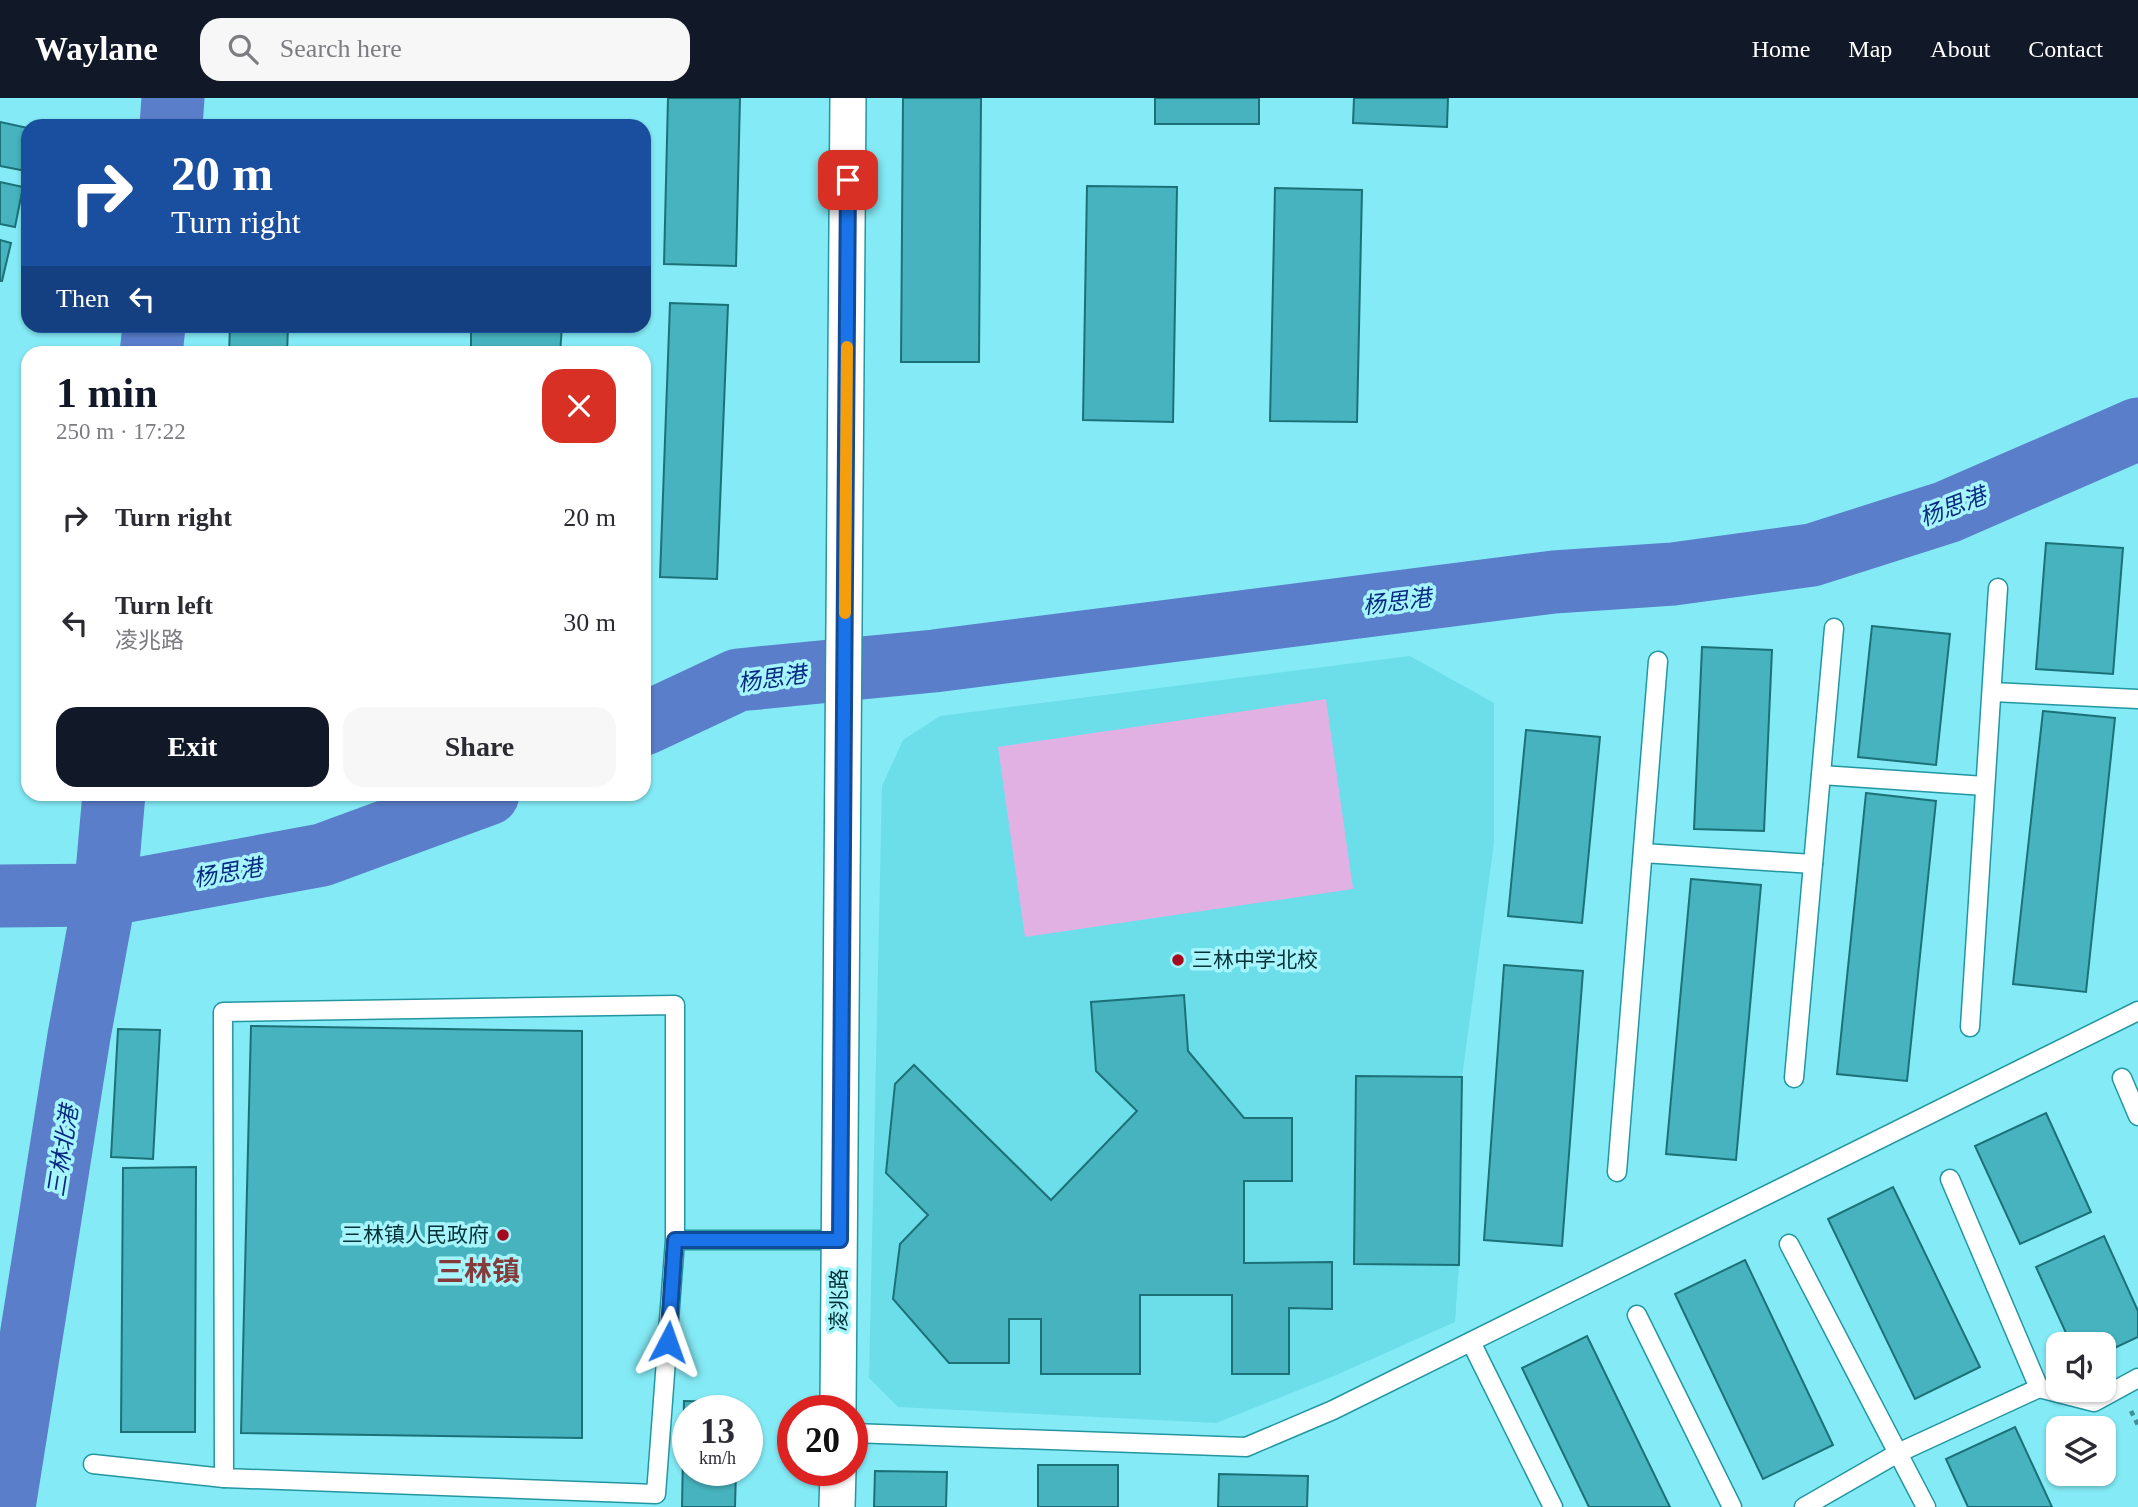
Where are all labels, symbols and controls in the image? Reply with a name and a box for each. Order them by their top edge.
search box [200,18,690,81]
icon: search [224,30,262,68]
text: Waylane [35,31,158,67]
text: Search here [280,34,402,63]
text: Home [1752,36,1810,62]
text: Map [1848,36,1892,62]
text: About [1930,36,1990,62]
text: Contact [2028,36,2103,62]
text: 20 m [171,146,273,201]
icon: right [56,147,147,238]
pin [818,150,878,210]
icon: arrive [829,161,867,199]
text: Turn right [171,204,301,240]
icon: left [123,280,161,318]
text: Then [56,284,109,313]
button: close [542,369,616,443]
text: 1 min [56,370,158,416]
text: 250 m · 17:22 [56,419,186,444]
water label: 杨思港 [1916,482,1992,531]
icon: right [56,499,94,537]
text: Turn right [115,503,232,532]
text: 20 m [563,503,616,532]
water label: 杨思港 [1361,585,1436,619]
text: Turn left [115,591,213,620]
icon: left [56,604,94,642]
text: 30 m [563,608,616,637]
text: 凌兆路 [115,628,184,653]
water label: 杨思港 [736,661,811,696]
button: Exit [56,707,329,787]
button: Share [343,707,616,787]
water label: 杨思港 [192,854,267,891]
place label: 三林中学北校 [1192,948,1318,972]
marker: 三林中学北校 [1170,952,1186,968]
water label: 三林北港 [43,1101,83,1198]
place label: 三林镇人民政府 [342,1223,489,1247]
marker: 三林镇人民政府 [495,1227,511,1243]
district label: 三林镇 [436,1256,520,1287]
street label: 凌兆路 [827,1269,851,1332]
position arrow [631,1305,705,1379]
map controls [2046,1332,2116,1486]
button: sound [2046,1332,2116,1402]
speed limit sign: 20 [777,1395,868,1486]
text: 13 [700,1412,735,1451]
button: layers [2046,1416,2116,1486]
text: km/h [699,1448,736,1468]

